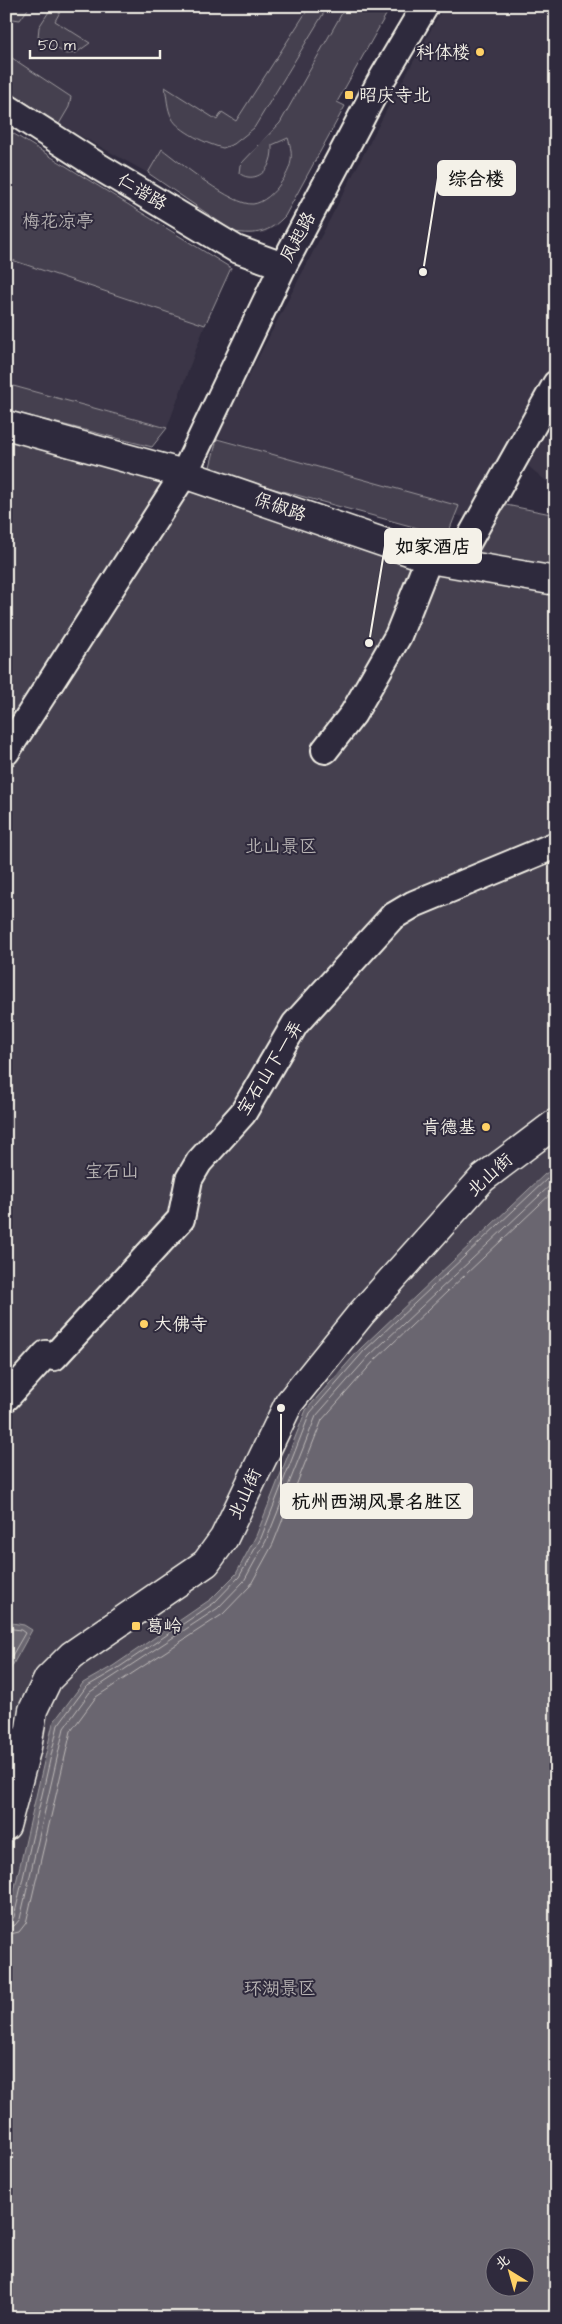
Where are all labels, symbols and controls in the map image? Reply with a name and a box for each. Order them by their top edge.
scale bar [30,28,160,60]
text: 50 m [38,35,76,56]
place label: 科体楼 [416,40,470,65]
marker: 科体楼 [474,46,486,58]
place label: 昭庆寺北 [359,83,431,108]
marker: 昭庆寺北 [343,89,355,101]
callout: 综合楼 [438,161,515,195]
text: 综合楼 [447,166,505,193]
street label: 仁谐路 [112,167,172,217]
street label: 凤起路 [274,207,322,267]
park label: 梅花凉亭 [22,209,94,234]
street label: 保俶路 [250,486,310,528]
callout: 如家酒店 [385,529,481,563]
text: 如家酒店 [395,534,471,561]
park label: 北山景区 [245,834,317,859]
street label: 宝石山下一弄 [231,1016,309,1120]
place label: 肯德基 [422,1115,476,1140]
marker: 肯德基 [480,1121,492,1133]
street label: 北山街 [462,1148,518,1202]
park label: 宝石山 [85,1159,139,1184]
place label: 大佛寺 [154,1312,208,1337]
marker: 大佛寺 [138,1318,150,1330]
street label: 北山街 [222,1464,268,1524]
callout: 杭州西湖风景名胜区 [281,1484,472,1518]
text: 杭州西湖风景名胜区 [291,1489,463,1516]
place label: 葛岭 [146,1614,182,1639]
marker: 葛岭 [130,1620,142,1632]
park label: 环湖景区 [244,1976,316,2001]
north arrow [484,2246,534,2296]
text: 北 [491,2250,514,2275]

